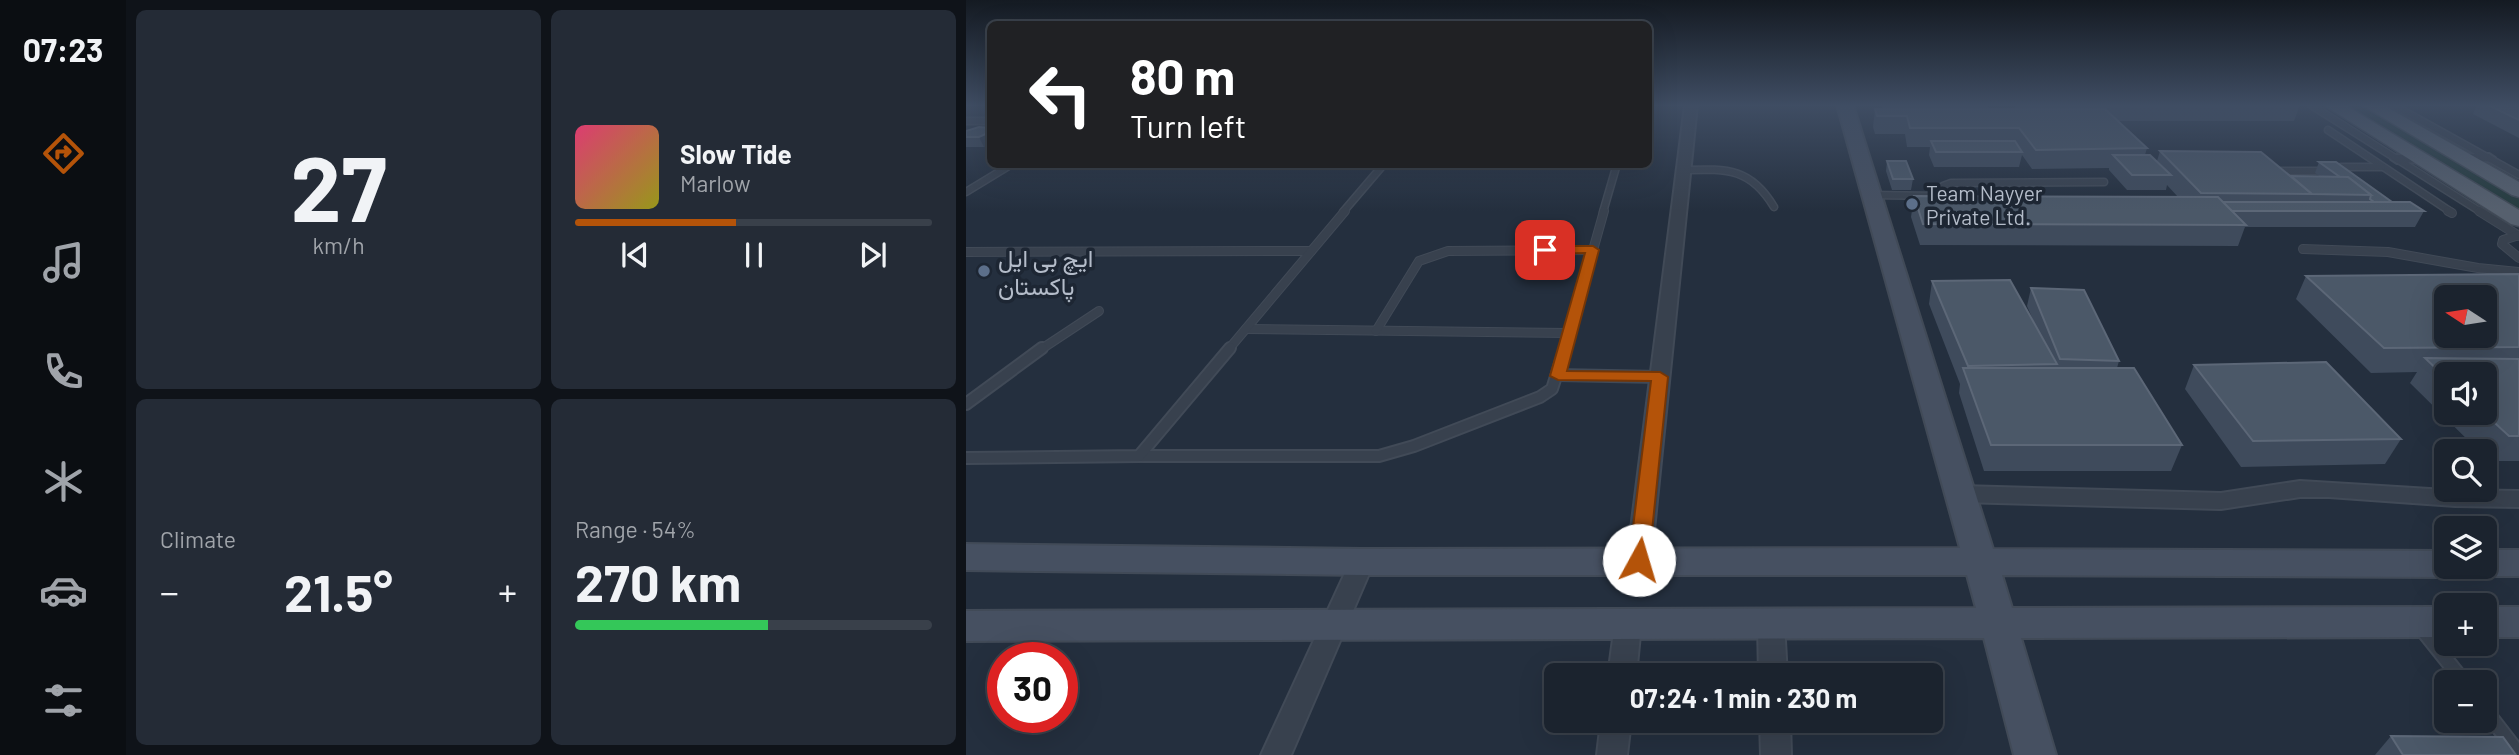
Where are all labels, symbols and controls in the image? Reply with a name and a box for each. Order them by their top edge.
text: 07:23 [23,30,103,68]
text: 80 m [1130,46,1235,105]
icon: left [1015,49,1106,140]
text: Turn left [1130,106,1247,144]
icon: directions [39,129,88,178]
text: 27 [290,131,387,240]
text: Slow Tide [680,138,792,169]
text: Marlow [680,169,751,197]
place label: Team Nayyer Private Ltd. [1926,180,2043,229]
marker: Team Nayyer Private Ltd. [1904,196,1920,212]
pin [1515,220,1575,280]
text: km/h [312,231,365,259]
icon: arrive [1526,231,1564,269]
icon: previous [616,236,654,274]
icon: pause [735,236,773,274]
icon: next [854,236,892,274]
icon: music [39,238,88,287]
place label: ایچ بی ایل پاکستان [998,243,1093,303]
marker: ایچ بی ایل پاکستان [976,263,992,279]
north arrow [2434,285,2497,348]
map controls [2434,285,2497,733]
icon: phone [39,347,88,396]
button: sound [2434,362,2497,425]
button: search [2434,439,2497,502]
icon: climate [39,457,88,506]
text: Range · 54% [575,515,696,543]
button: layers [2434,516,2497,579]
position arrow [1602,523,1676,597]
text: Climate [160,525,236,553]
text: 270 km [575,550,741,612]
text: 21.5° [284,560,393,622]
icon: car [39,566,88,615]
text: − [160,568,179,614]
text: + [498,568,517,614]
button: + [2434,593,2497,656]
speed limit sign: 30 [987,642,1078,733]
button: − [2434,670,2497,733]
icon: filters [39,676,88,725]
text: 07:24 · 1 min · 230 m [1630,682,1857,713]

